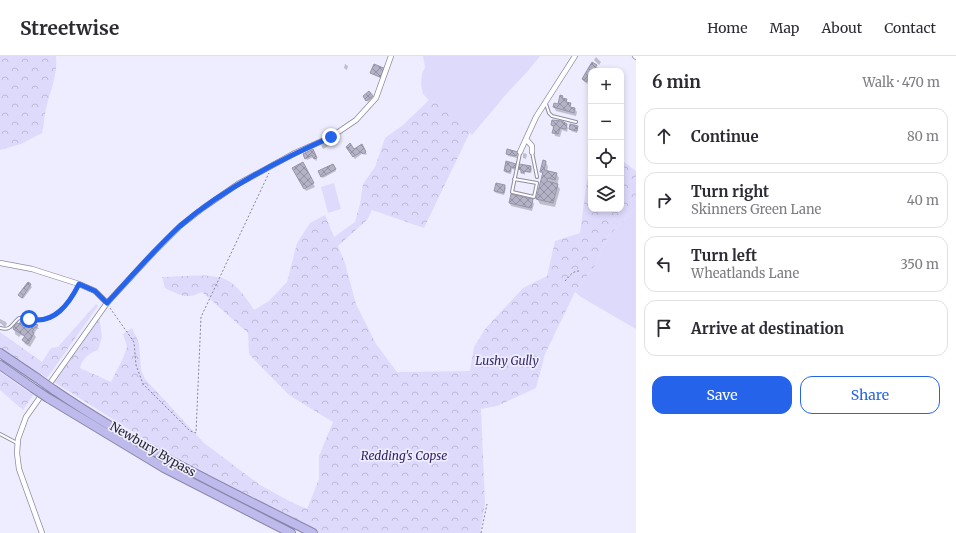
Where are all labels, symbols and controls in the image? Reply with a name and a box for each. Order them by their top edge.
text: Streetwise [20,16,119,40]
text: Home [707,19,748,37]
text: Map [770,19,799,37]
text: About [821,19,862,37]
text: Contact [884,19,936,37]
map controls [588,68,624,212]
button: + [588,68,624,104]
text: 6 min [652,71,701,93]
text: Walk · 470 m [862,74,940,91]
button: − [588,104,624,140]
icon: ahead [653,125,675,147]
text: Continue [691,127,759,146]
route end [322,128,340,146]
text: 80 m [907,128,939,145]
button: locate [588,140,624,176]
button: layers [588,176,624,212]
text: Turn right [691,182,769,201]
icon: right [653,189,675,211]
text: 40 m [907,192,939,209]
text: Skinners Green Lane [691,201,821,218]
text: Turn left [691,246,757,265]
icon: left [653,253,675,275]
text: 350 m [901,256,939,273]
text: Wheatlands Lane [691,265,799,282]
route start [20,310,38,328]
icon: arrive [653,317,675,339]
text: Arrive at destination [691,319,844,338]
park label: Lushy Gully [475,353,539,368]
button: Save [652,376,792,414]
button: Share [800,376,940,414]
street label: Newbury Bypass [107,418,199,480]
park label: Redding's Copse [361,448,447,463]

